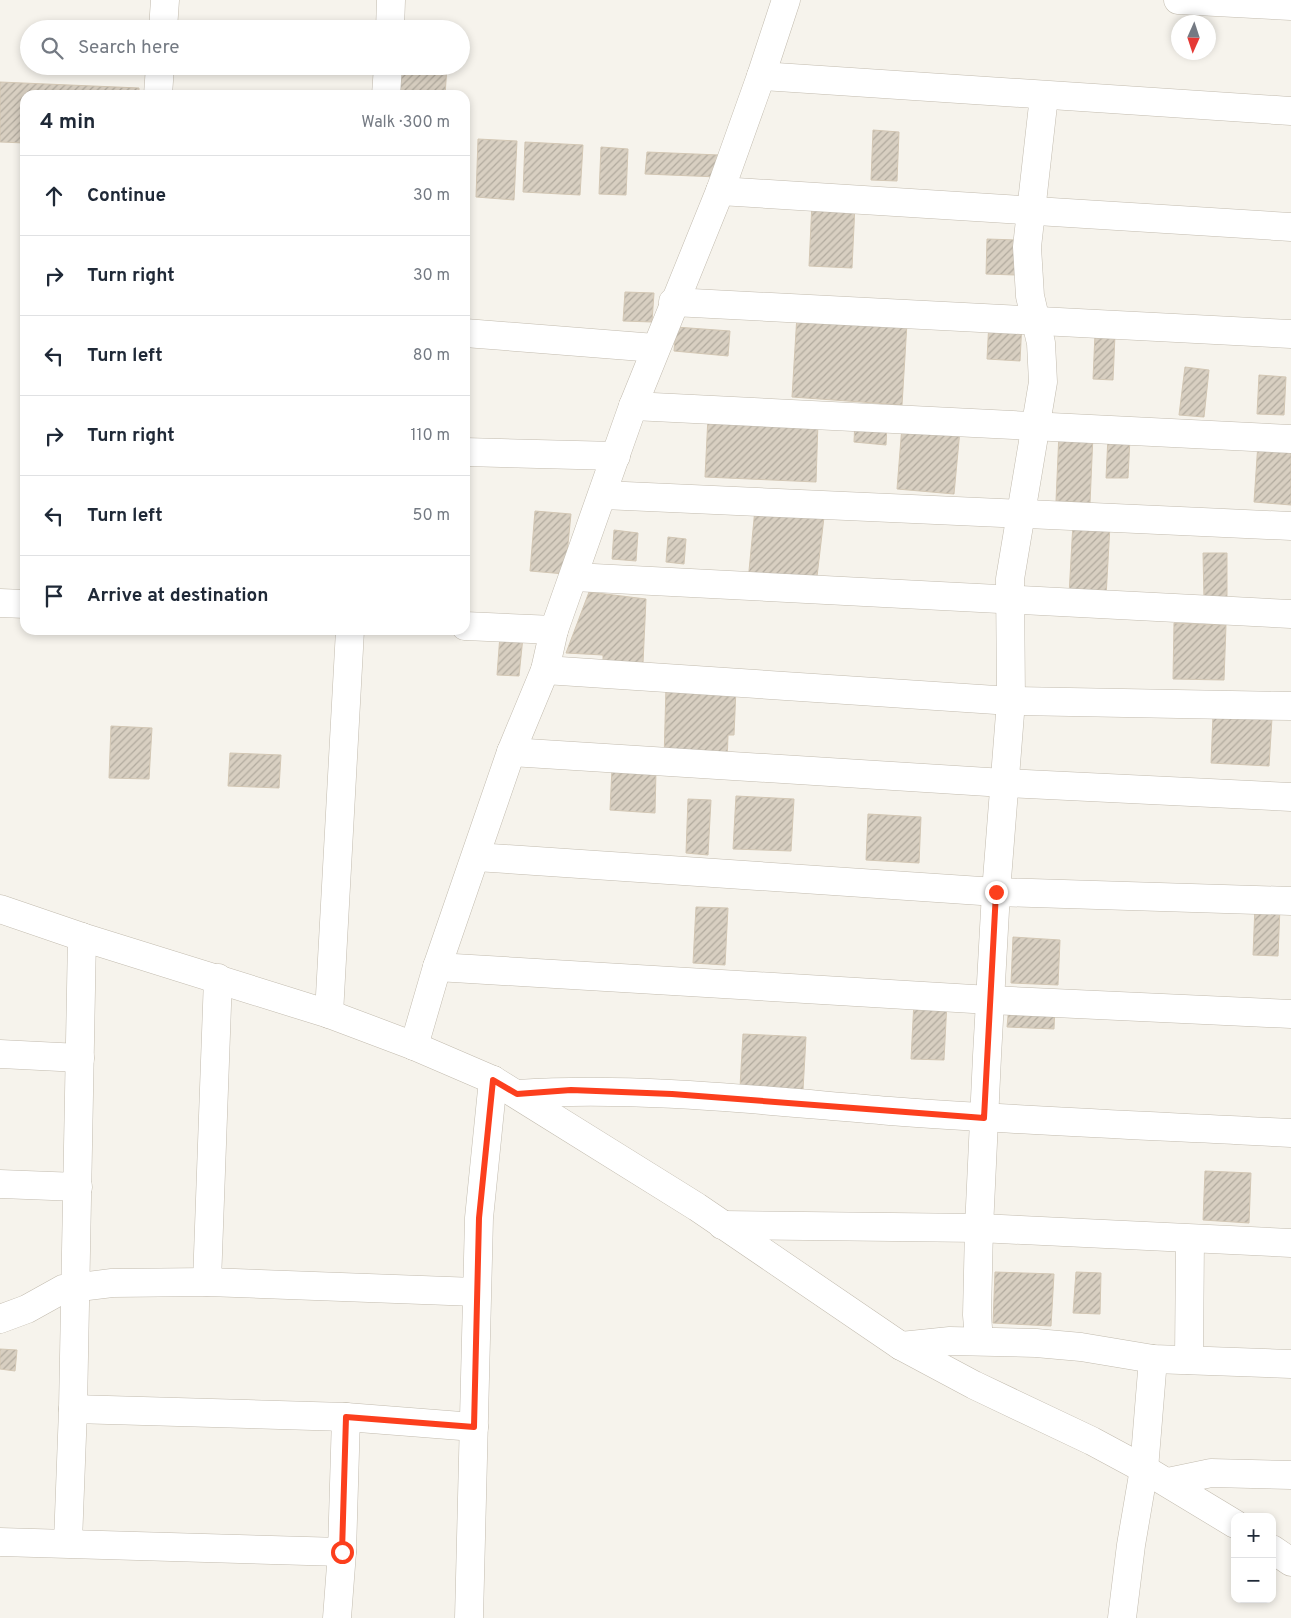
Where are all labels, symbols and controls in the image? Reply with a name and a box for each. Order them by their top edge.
north arrow [1171,15,1216,60]
search box [20,20,470,75]
icon: search [38,34,66,62]
text: Search here [78,36,180,60]
text: 4 min [40,109,96,136]
text: Walk · 300 m [361,113,450,133]
icon: ahead [40,182,68,210]
text: Continue [87,184,166,208]
text: 30 m [413,186,450,206]
icon: right [40,262,68,290]
text: Turn right [87,264,175,288]
text: 30 m [413,266,450,286]
icon: left [40,342,68,370]
text: Turn left [87,344,163,368]
text: 80 m [413,346,450,366]
icon: right [40,422,68,450]
text: Turn right [87,424,175,448]
text: 110 m [410,426,450,446]
icon: left [40,502,68,530]
text: Turn left [87,504,163,528]
text: 50 m [413,506,450,526]
icon: arrive [40,582,68,610]
text: Arrive at destination [87,584,268,608]
route end [985,881,1008,904]
map controls [1231,1513,1276,1603]
button: + [1231,1513,1276,1558]
route start [331,1541,354,1564]
button: − [1231,1558,1276,1603]

